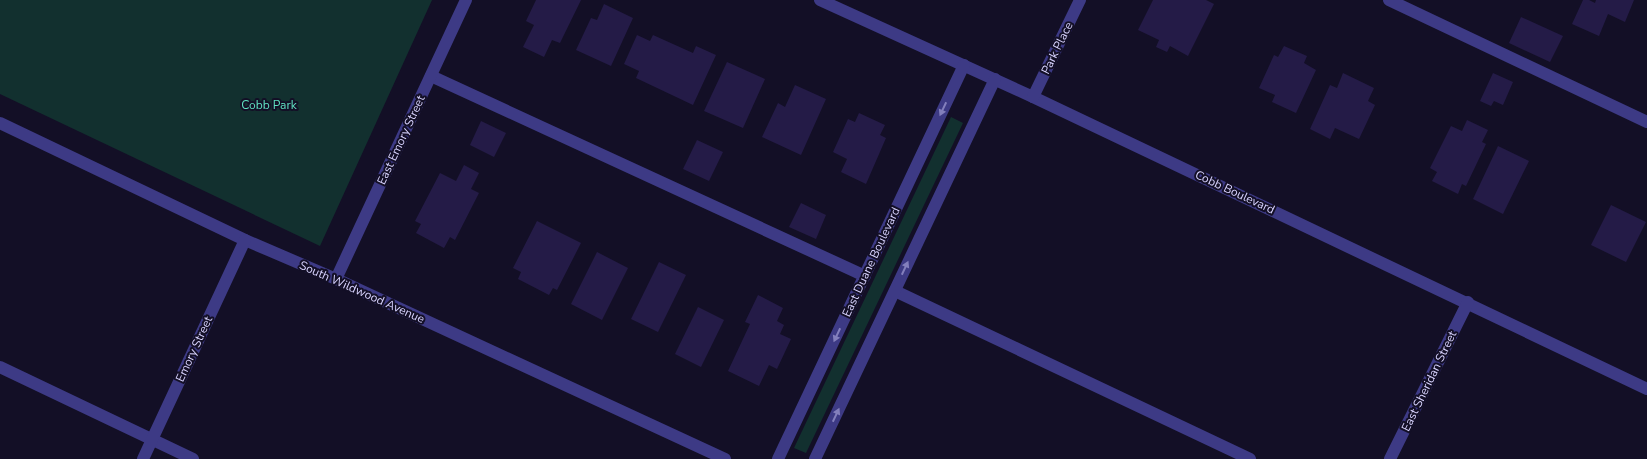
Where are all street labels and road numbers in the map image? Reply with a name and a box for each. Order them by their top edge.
street label: Park Place [1037,19,1077,77]
street label: East Emory Street [373,92,429,187]
street label: Cobb Boulevard [1192,167,1278,217]
street label: East Duane Boulevard [838,204,904,320]
street label: South Wildwood Avenue [297,257,427,327]
street label: Emory Street [172,313,217,384]
street label: East Sheridan Street [1398,327,1461,434]

